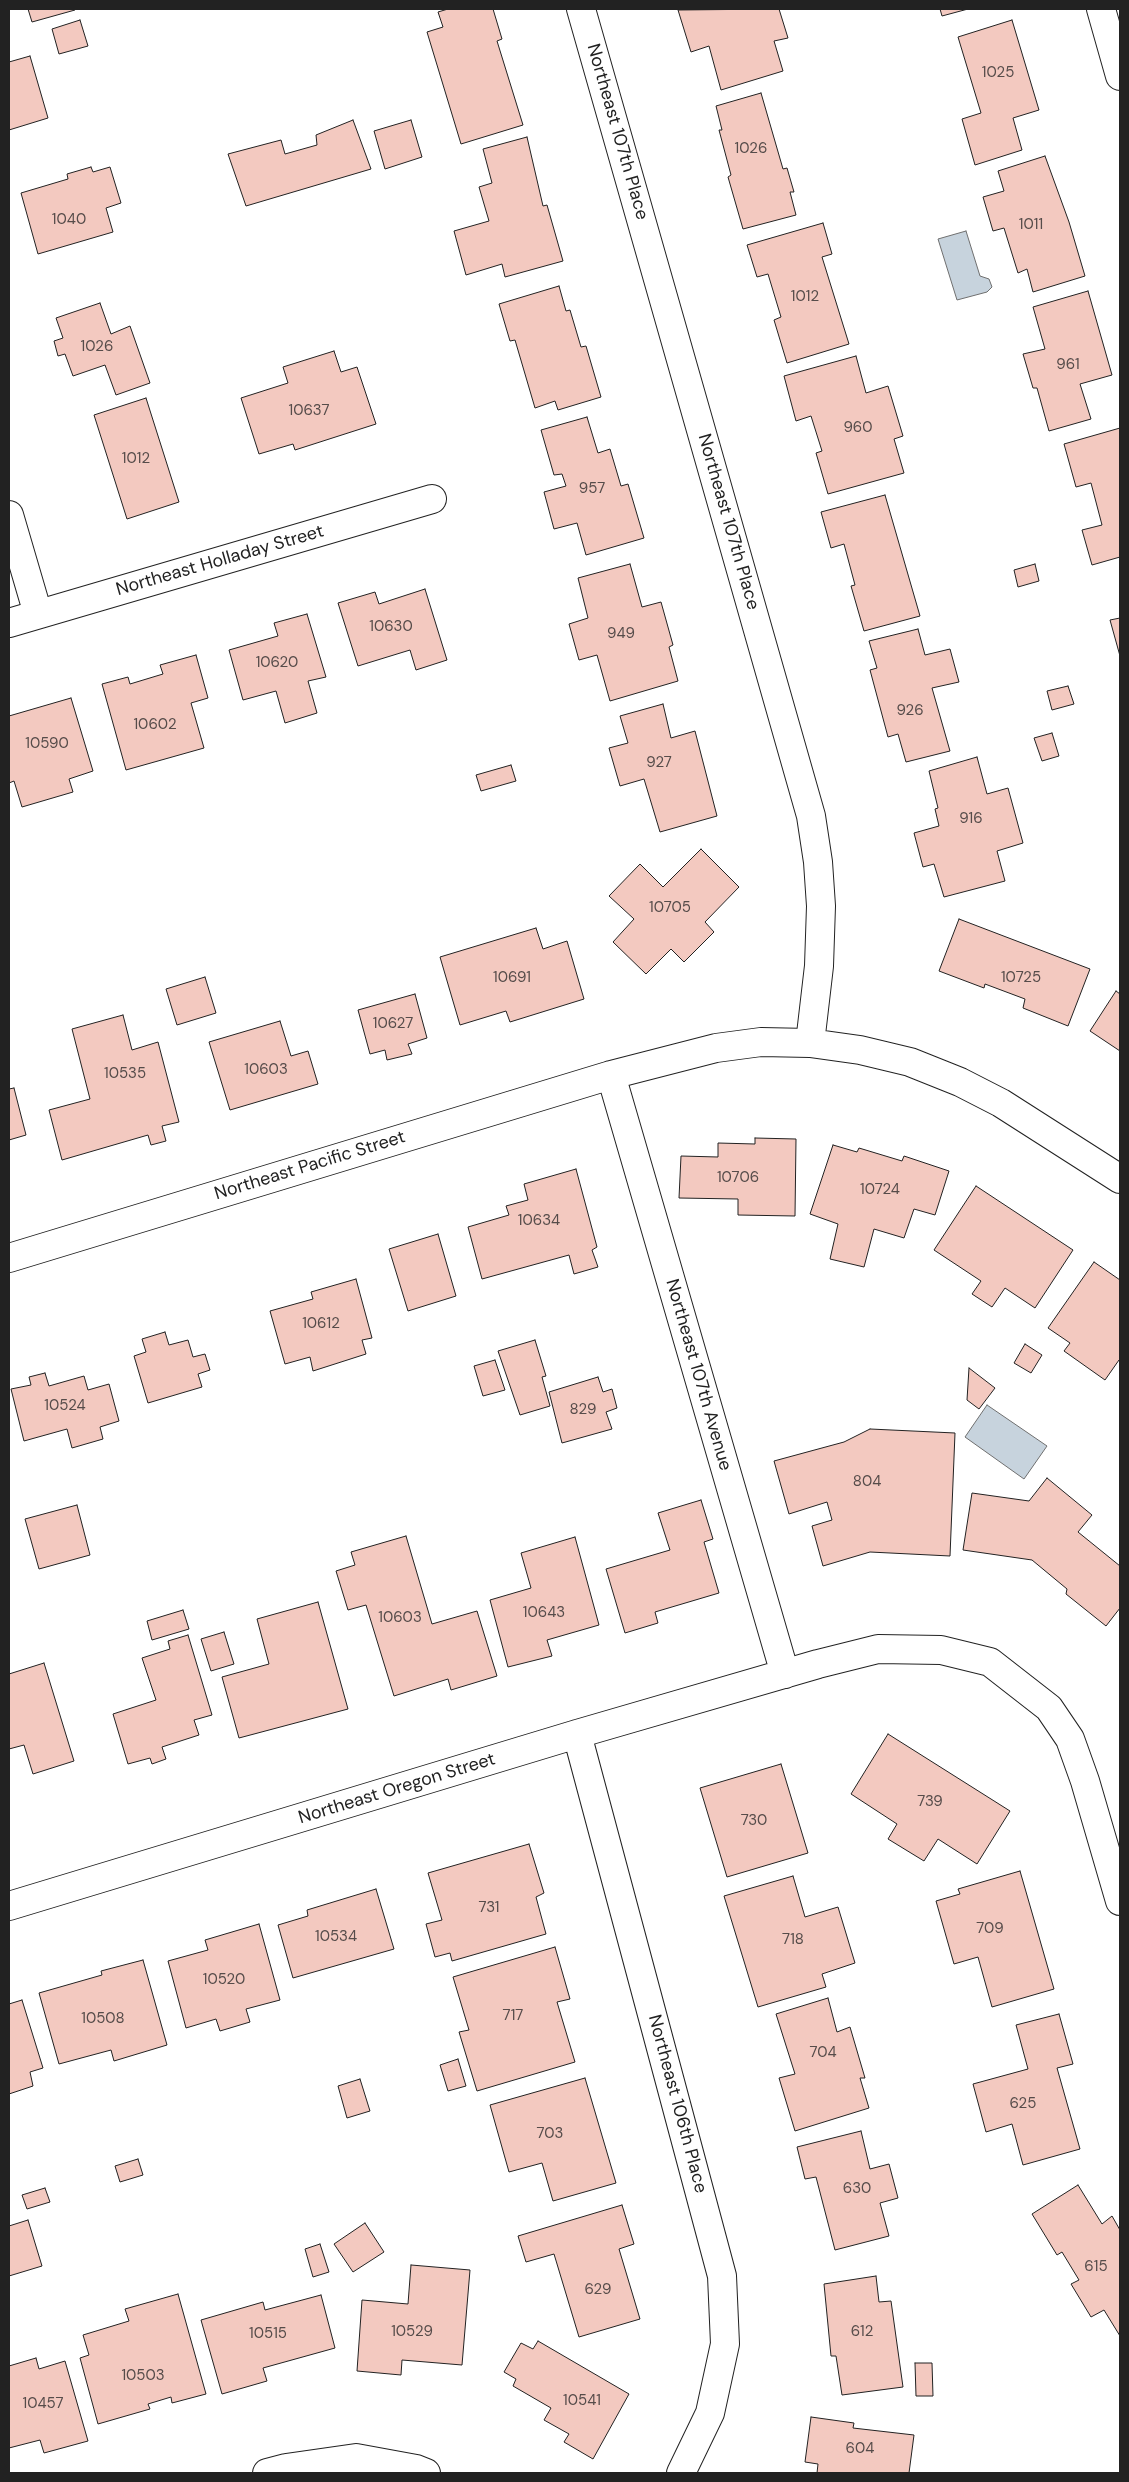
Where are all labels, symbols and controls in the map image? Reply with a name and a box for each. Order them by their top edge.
street label: Northeast 107th Place [582,42,652,222]
house number: 1025 [982,64,1014,82]
house number: 1026 [735,140,767,158]
house number: 1040 [52,211,86,229]
house number: 1011 [1019,216,1043,234]
house number: 1012 [791,288,819,306]
house number: 1026 [81,338,113,356]
house number: 961 [1056,356,1080,374]
house number: 10637 [289,402,329,420]
house number: 960 [843,419,873,437]
street label: Northeast 107th Place [693,432,763,612]
house number: 1012 [122,450,150,468]
house number: 957 [579,480,605,498]
street label: Northeast Holladay Street [114,521,326,601]
house number: 10630 [369,618,413,636]
house number: 949 [607,625,635,643]
house number: 10620 [256,654,298,672]
house number: 926 [896,702,924,720]
house number: 10602 [133,716,177,734]
house number: 10590 [25,735,69,753]
house number: 927 [646,754,672,772]
house number: 916 [959,810,983,828]
house number: 10705 [649,899,691,917]
house number: 10691 [493,969,531,987]
house number: 10725 [1001,969,1041,987]
house number: 10627 [373,1015,413,1033]
house number: 10603 [244,1061,288,1079]
house number: 10535 [104,1065,146,1083]
street label: Northeast Pacific Street [212,1127,408,1205]
house number: 10706 [717,1169,759,1187]
house number: 10724 [860,1181,900,1199]
house number: 10634 [518,1212,560,1230]
street label: Northeast 107th Avenue [660,1277,736,1473]
house number: 10612 [302,1315,340,1333]
house number: 10524 [44,1397,86,1415]
house number: 829 [570,1401,596,1419]
house number: 804 [853,1473,881,1491]
house number: 10643 [523,1604,565,1622]
house number: 10603 [378,1609,422,1627]
street label: Northeast Oregon Street [296,1749,498,1829]
house number: 739 [917,1793,943,1811]
house number: 730 [741,1812,767,1830]
house number: 731 [479,1899,499,1917]
house number: 709 [976,1920,1004,1938]
house number: 10534 [315,1928,357,1946]
house number: 718 [782,1931,804,1949]
house number: 10520 [203,1971,245,1989]
house number: 717 [503,2007,523,2025]
house number: 10508 [81,2010,125,2028]
street label: Northeast 106th Place [643,2012,711,2196]
house number: 704 [809,2044,837,2062]
house number: 625 [1010,2095,1036,2113]
house number: 703 [537,2125,563,2143]
house number: 630 [843,2180,871,2198]
house number: 615 [1084,2258,1108,2276]
house number: 629 [585,2281,611,2299]
house number: 10529 [391,2323,433,2341]
house number: 612 [851,2323,873,2341]
house number: 10515 [249,2325,287,2343]
house number: 10503 [121,2367,165,2385]
house number: 10541 [563,2392,601,2410]
house number: 10457 [23,2395,63,2413]
house number: 604 [846,2440,874,2458]

